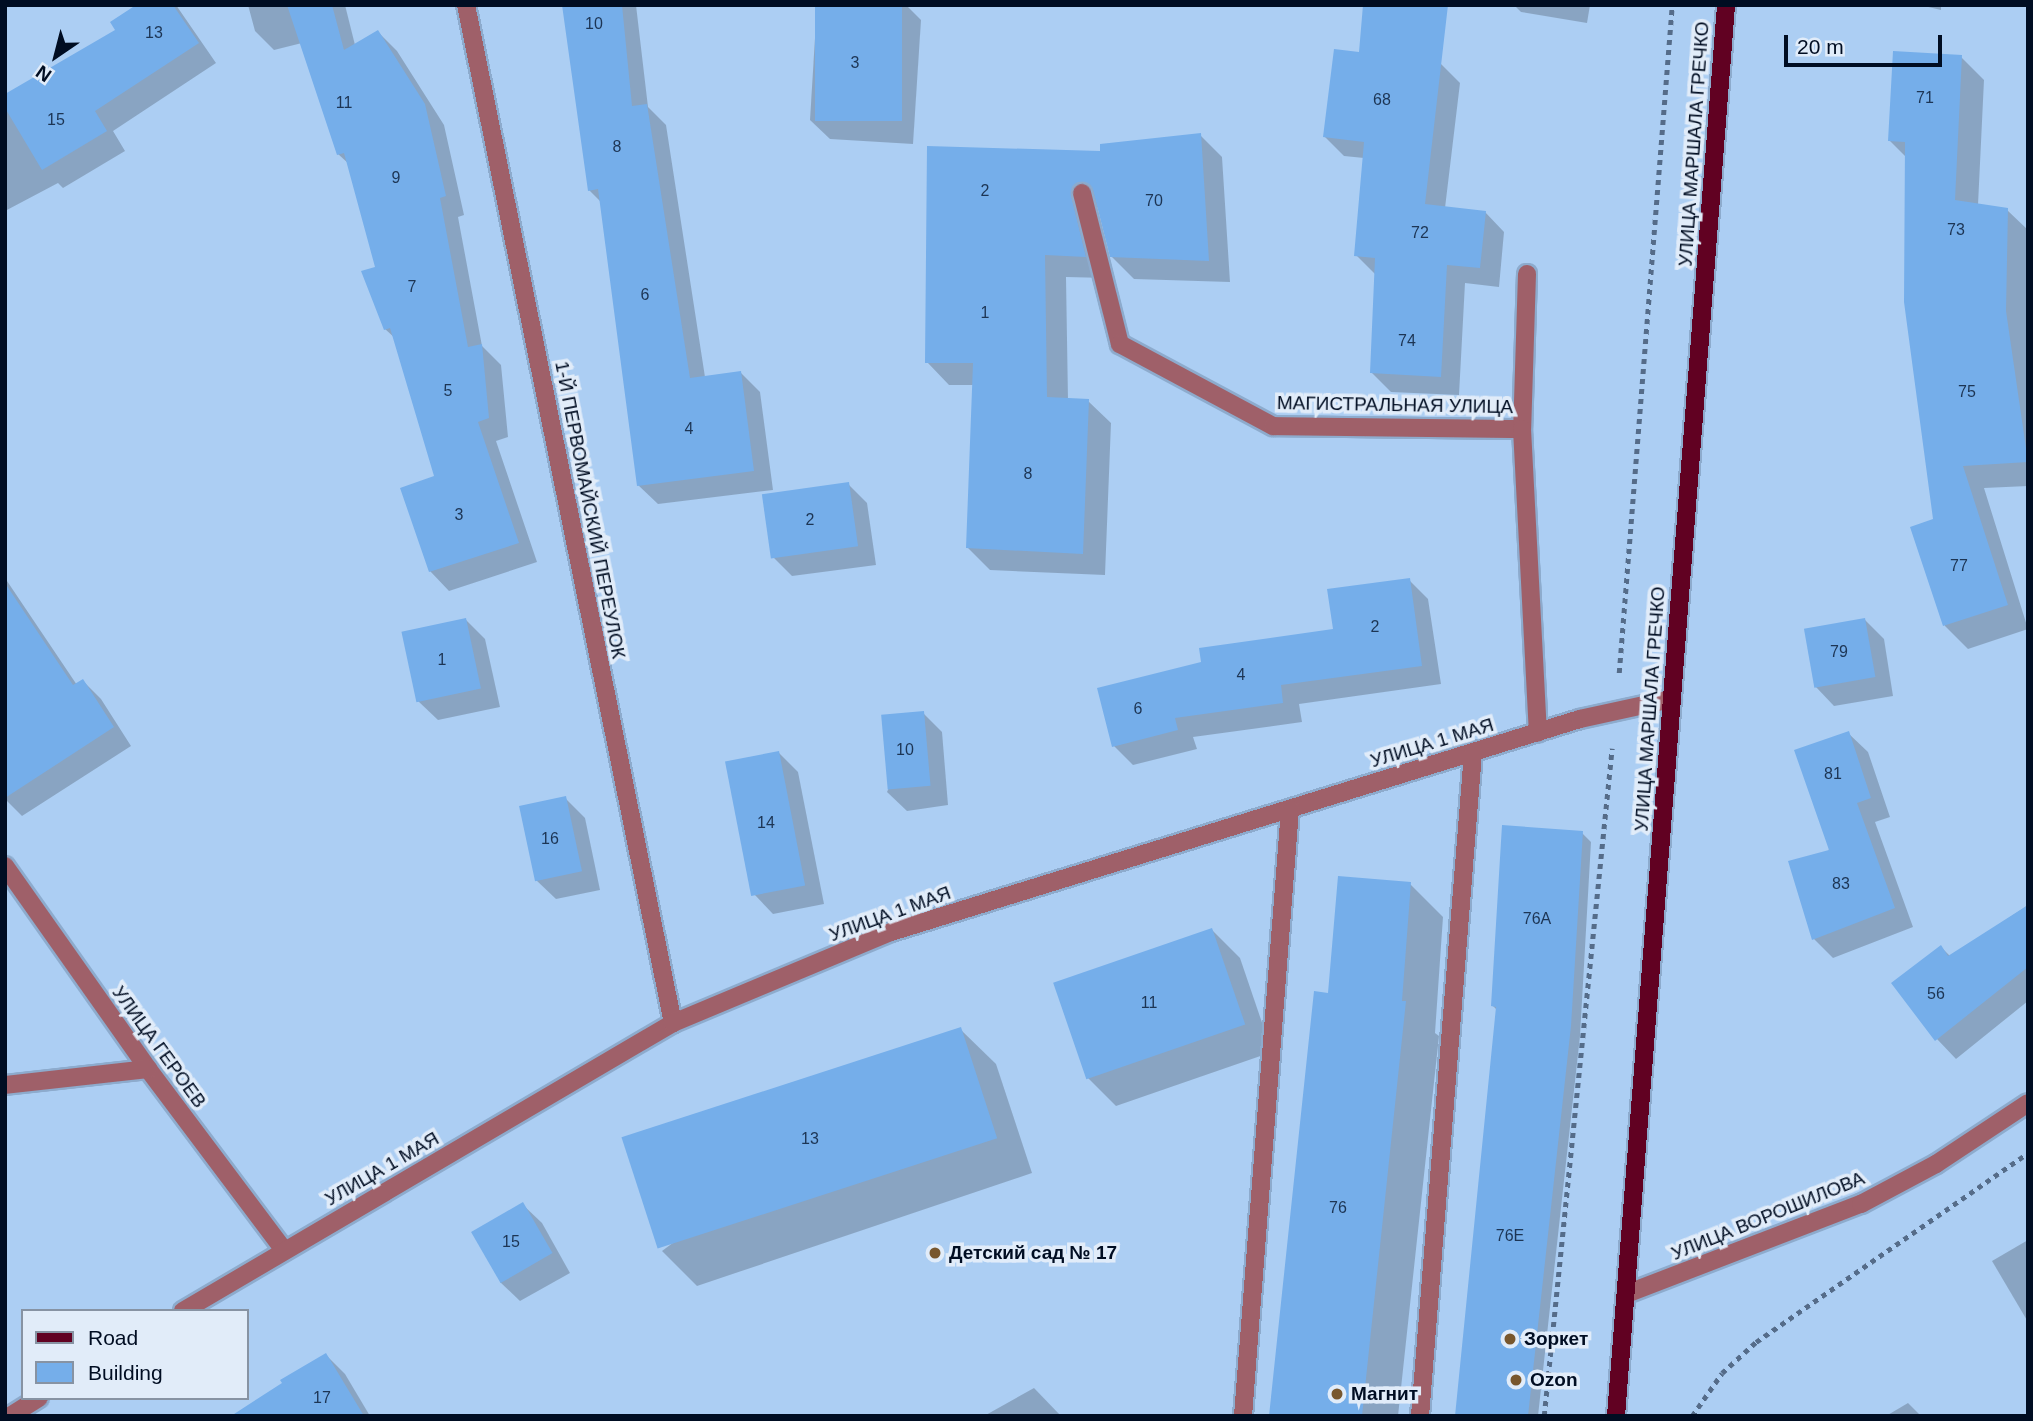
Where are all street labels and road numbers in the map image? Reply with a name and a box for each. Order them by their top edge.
street label: УЛИЦА МАРШАЛА ГРЕЧКО [1674,21,1714,267]
street label: 1-Й ПЕРВОМАЙСКИЙ ПЕРЕУЛОК [550,359,630,661]
street label: МАГИСТРАЛЬНАЯ УЛИЦА [1277,392,1513,418]
street label: УЛИЦА МАРШАЛА ГРЕЧКО [1630,586,1670,832]
street label: УЛИЦА 1 МАЯ [1368,713,1496,773]
street label: УЛИЦА 1 МАЯ [826,881,954,947]
street label: УЛИЦА ГЕРОЕВ [107,982,211,1112]
street label: УЛИЦА 1 МАЯ [321,1127,443,1211]
street label: УЛИЦА ВОРОШИЛОВА [1668,1167,1868,1265]

